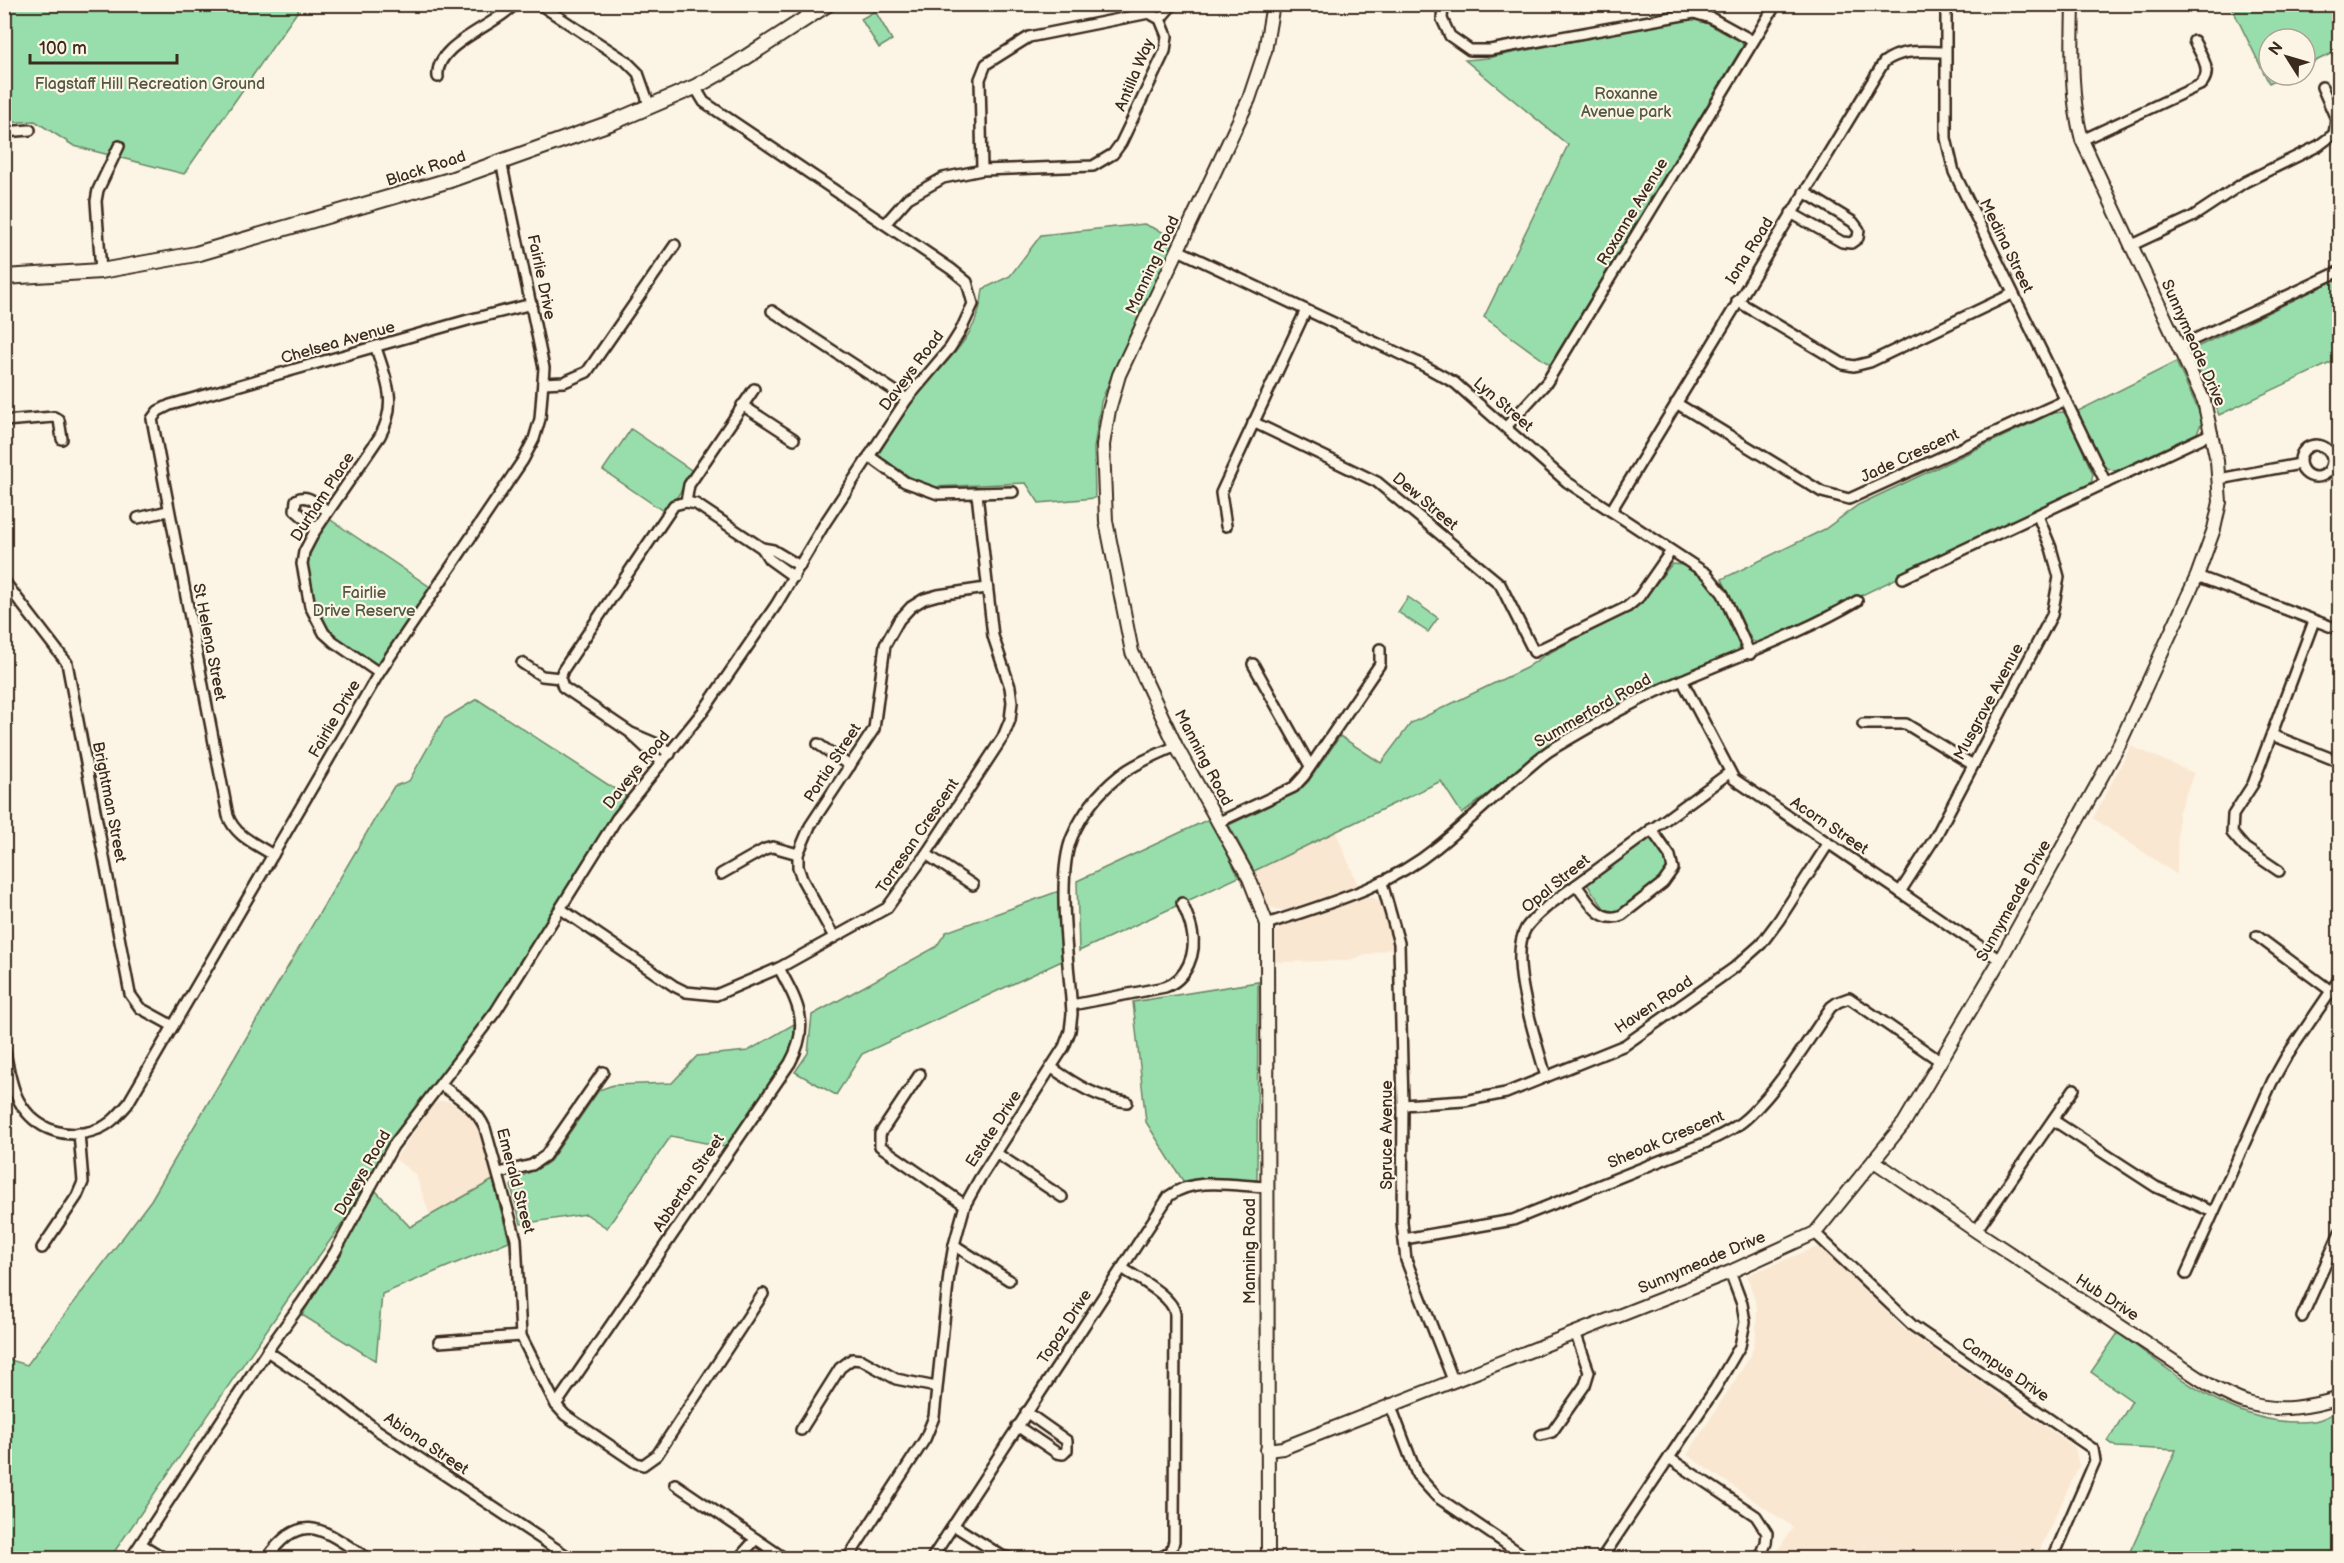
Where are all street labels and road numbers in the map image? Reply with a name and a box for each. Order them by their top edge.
street label: Antilla Way [1111,35,1159,114]
street label: Black Road [384,147,468,191]
street label: Roxanne Avenue [1594,155,1673,269]
street label: Medina Street [1975,196,2037,296]
street label: Manning Road [1122,213,1184,317]
street label: Iona Road [1722,214,1778,288]
street label: Fairlie Drive [523,233,559,322]
street label: Sunnymeade Drive [2157,277,2230,410]
street label: Chelsea Avenue [279,317,398,368]
street label: Daveys Road [876,327,948,415]
street label: Lyn Street [1469,374,1537,436]
street label: Jade Crescent [1858,425,1962,487]
street label: Durham Place [287,448,359,545]
street label: Dew Street [1388,469,1462,535]
street label: St Helena Street [188,582,230,702]
street label: Musgrave Avenue [1950,640,2028,764]
street label: Summerford Road [1531,670,1655,752]
street label: Fairlie Drive [305,676,365,761]
street label: Manning Road [1170,707,1236,809]
street label: Portia Street [800,720,866,806]
street label: Daveys Road [600,727,674,813]
street label: Brightman Street [88,740,130,864]
street label: Torresan Crescent [873,775,963,897]
street label: Acorn Street [1786,793,1872,859]
street label: Sunnymeade Drive [1973,836,2056,965]
street label: Opal Street [1518,851,1594,917]
street label: Haven Road [1611,972,1697,1038]
street label: Spruce Avenue [1378,1080,1397,1190]
street label: Estate Drive [962,1087,1026,1171]
street label: Sheoak Crescent [1605,1107,1727,1173]
street label: Emerald Street [492,1126,538,1236]
street label: Daveys Road [331,1127,395,1219]
street label: Abberton Street [649,1130,729,1235]
street label: Manning Road [1241,1198,1260,1304]
street label: Sunnymeade Drive [1636,1227,1769,1298]
street label: Hub Drive [2072,1271,2143,1326]
street label: Topaz Drive [1034,1286,1096,1368]
street label: Campus Drive [1958,1334,2053,1407]
street label: Abiona Street [380,1409,472,1479]

